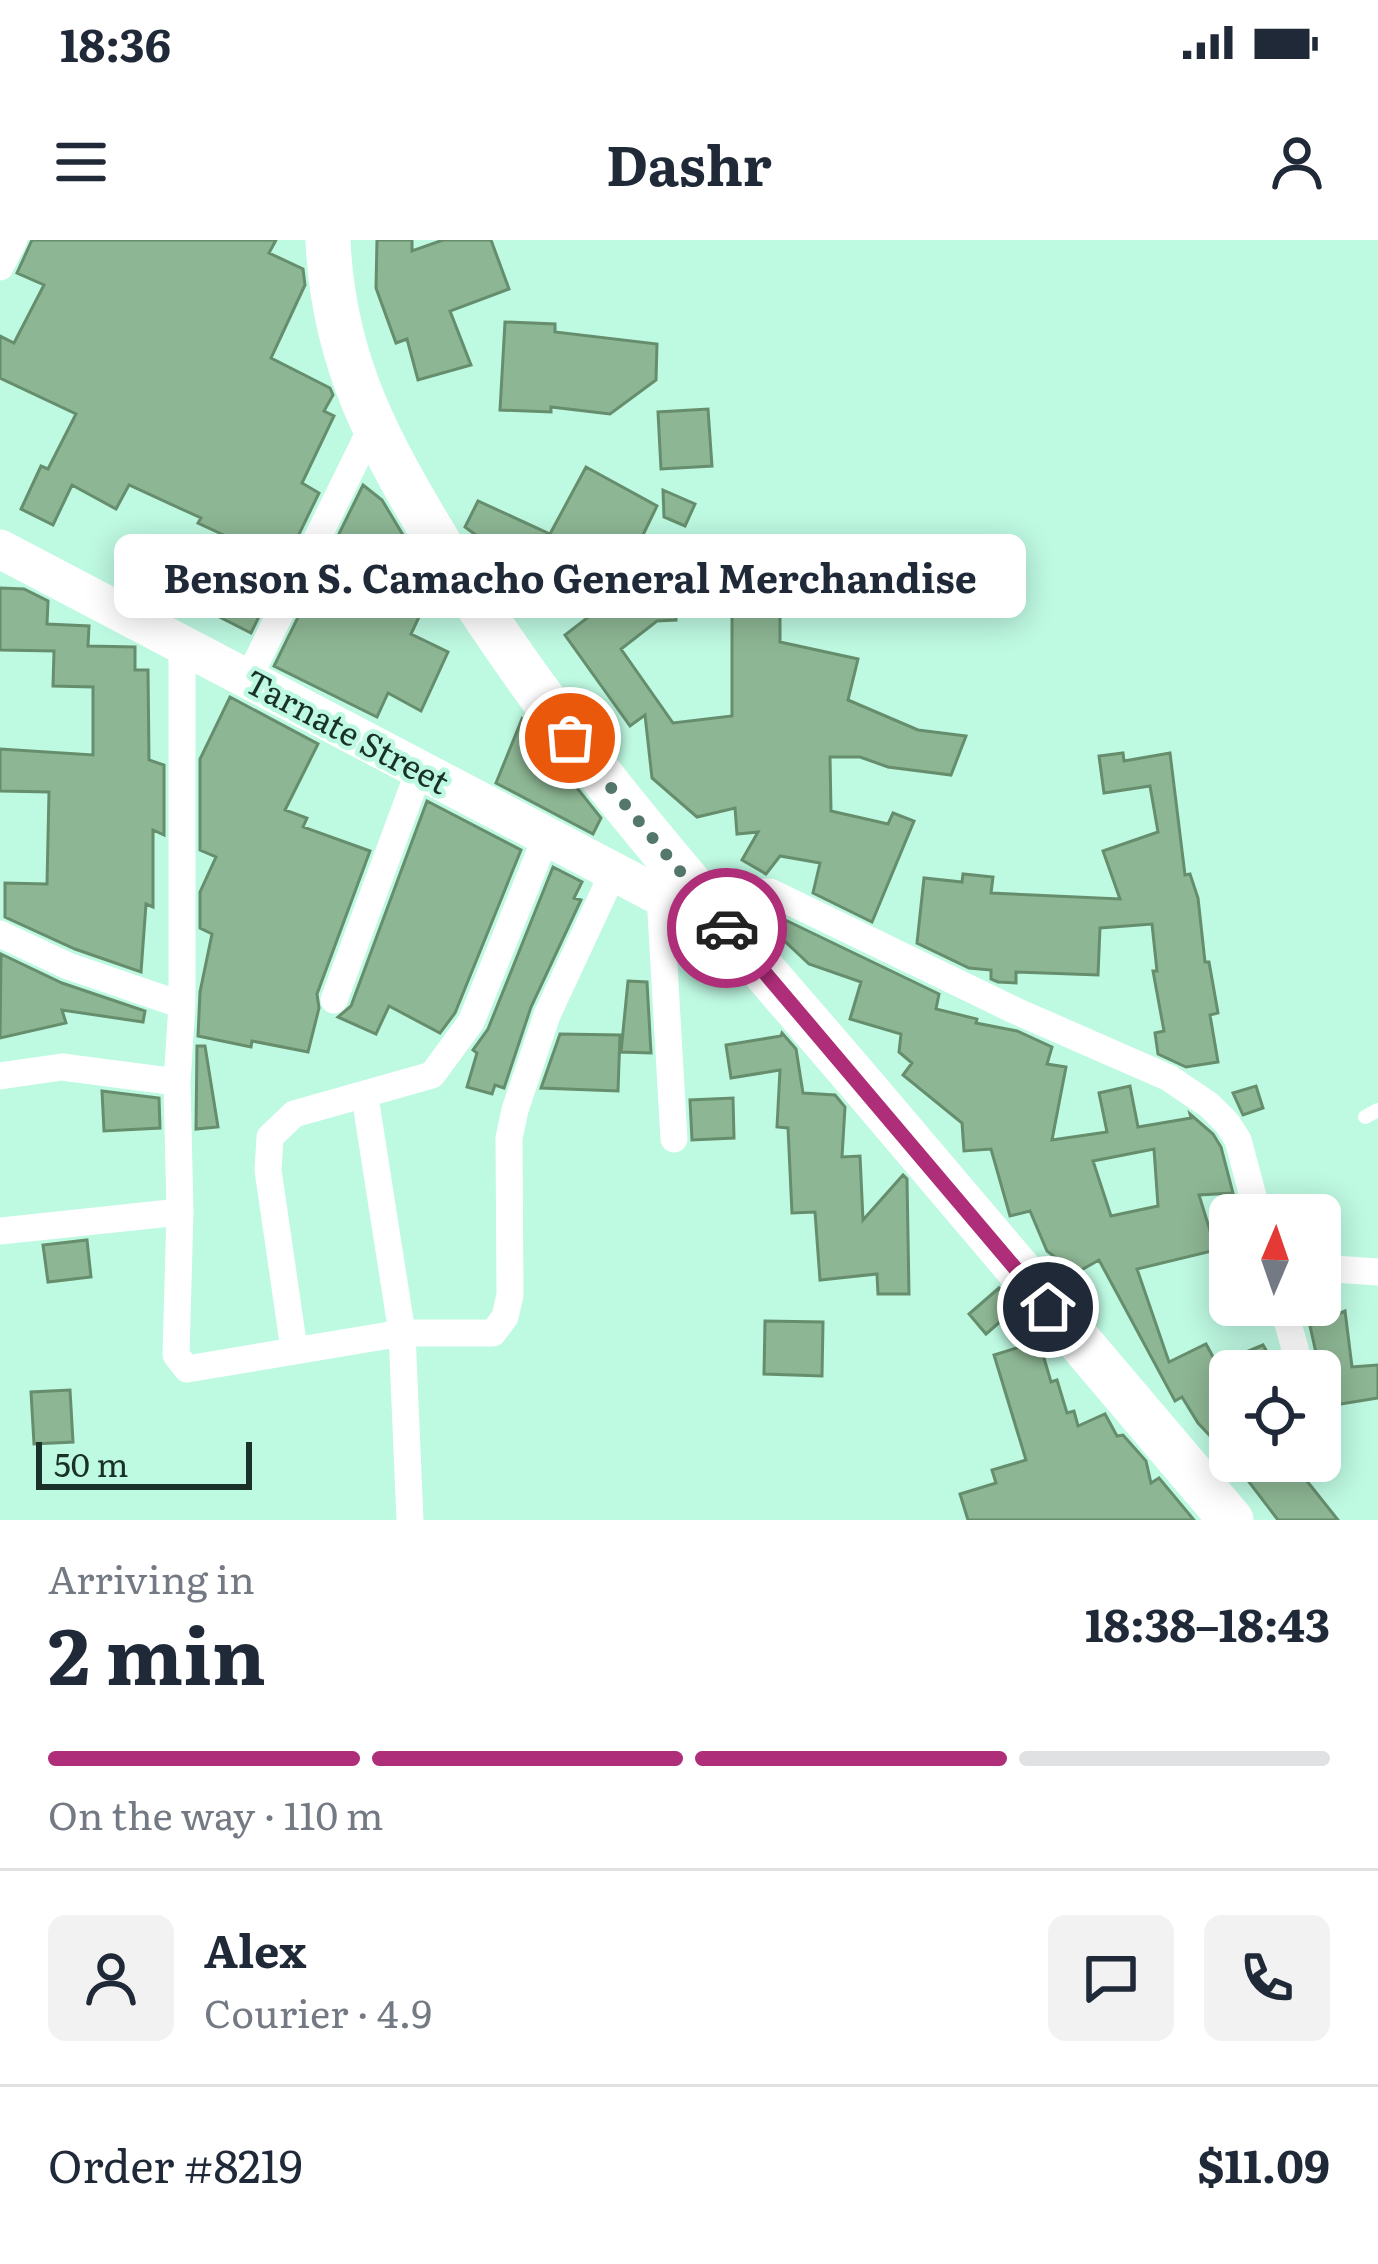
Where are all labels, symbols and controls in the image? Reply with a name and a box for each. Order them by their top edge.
text: 18:36 [60,9,171,76]
text: Dashr [606,122,772,203]
icon: menu [48,129,114,195]
icon: person [1264,129,1330,195]
callout: Benson S. Camacho General Merchandise [114,534,1026,618]
text: Benson S. Camacho General Merchandise [163,547,977,605]
street label: Tarnate Street [237,655,460,805]
pin [519,687,621,789]
icon: bag [537,705,603,771]
courier [667,868,787,988]
icon: car [694,895,760,961]
north arrow [1209,1194,1341,1326]
map controls [1209,1194,1341,1482]
pin [997,1256,1099,1358]
icon: home [1015,1274,1081,1340]
button: locate [1209,1350,1341,1482]
scale bar [36,1436,252,1489]
text: 50 m [54,1438,128,1487]
text: Arriving in [48,1548,255,1606]
text: 18:38–18:43 [1085,1589,1330,1656]
text: 2 min [48,1593,266,1709]
text: On the way · 110 m [48,1784,384,1842]
button: person [48,1915,174,2041]
text: Alex [204,1915,306,1982]
button: chat [1048,1915,1174,2041]
button: phone [1204,1915,1330,2041]
text: Courier · 4.9 [204,1982,432,2040]
text: Order #8219 [48,2130,302,2197]
text: $11.09 [1198,2130,1330,2197]

